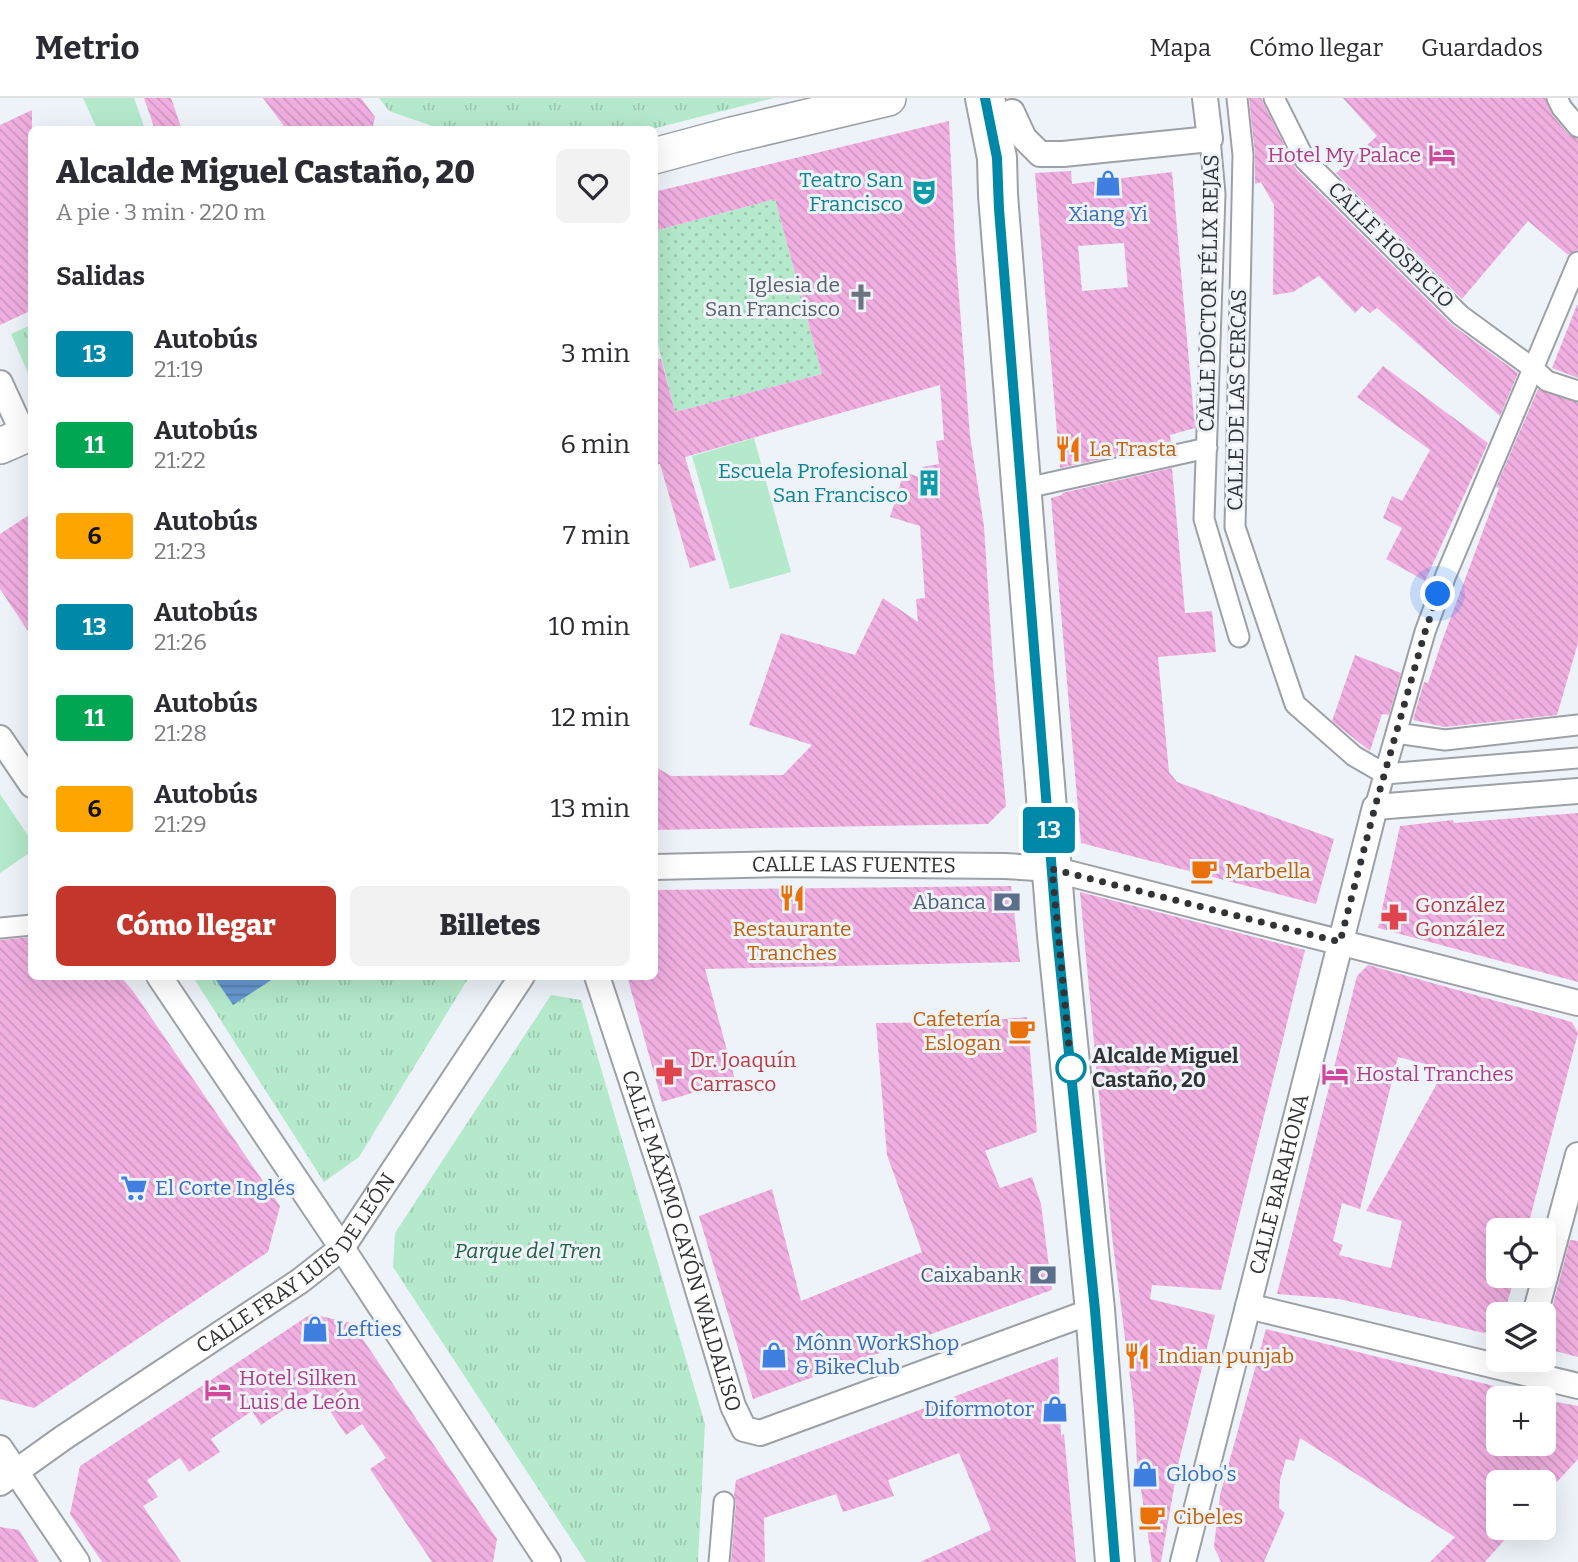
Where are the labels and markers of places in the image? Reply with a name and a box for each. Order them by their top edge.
hotel icon: Hotel My Palace [1427,140,1457,170]
place label: Hotel My Palace [1267,142,1421,168]
place label: Teatro San Francisco [799,167,903,217]
shop icon: Xiang Yi [1093,168,1123,198]
theatre icon: Teatro San Francisco [909,177,939,207]
place label: Xiang Yi [1068,201,1148,227]
place label: Iglesia de San Francisco [705,272,840,322]
church icon: Iglesia de San Francisco [846,282,876,312]
restaurant icon: La Trasta [1053,434,1083,464]
place label: La Trasta [1089,436,1177,462]
place label: Escuela Profesional San Francisco [718,458,908,508]
building icon: Escuela Profesional San Francisco [914,468,944,498]
cafe icon: Marbella [1189,856,1219,886]
place label: Marbella [1225,858,1311,884]
restaurant icon: Restaurante Tranches [777,883,807,913]
bank icon: Abanca [992,887,1022,917]
place label: Abanca [913,889,986,915]
place label: González González [1415,892,1505,942]
pharmacy icon: González González [1379,902,1409,932]
place label: Restaurante Tranches [733,916,852,966]
place label: Cafetería Eslogan [913,1006,1002,1056]
cafe icon: Cafetería Eslogan [1007,1016,1037,1046]
place label: Alcalde Miguel Castaño, 20 [1092,1043,1239,1093]
place label: Dr. Joaquín Carrasco [690,1047,796,1097]
marker: Alcalde Miguel Castaño, 20 [1056,1053,1086,1083]
pharmacy icon: Dr. Joaquín Carrasco [654,1057,684,1087]
hotel icon: Hostal Tranches [1320,1059,1350,1089]
place label: Hostal Tranches [1356,1061,1514,1087]
supermarket icon: El Corte Inglés [119,1173,149,1203]
place label: El Corte Inglés [155,1175,295,1201]
bank icon: Caixabank [1028,1260,1058,1290]
place label: Caixabank [920,1262,1022,1288]
shop icon: Lefties [300,1314,330,1344]
place label: Lefties [336,1316,402,1342]
place label: Mônn WorkShop & BikeClub [795,1330,959,1380]
shop icon: Mônn WorkShop & BikeClub [759,1340,789,1370]
restaurant icon: Indian punjab [1122,1341,1152,1371]
place label: Indian punjab [1158,1343,1294,1369]
place label: Hotel Silken Luis de León [239,1365,360,1415]
hotel icon: Hotel Silken Luis de León [203,1375,233,1405]
shop icon: Diformotor [1040,1394,1070,1424]
place label: Diformotor [924,1396,1034,1422]
shop icon: Globo's [1130,1459,1160,1489]
place label: Globo's [1166,1461,1237,1487]
cafe icon: Cibeles [1137,1502,1167,1532]
place label: Cibeles [1173,1504,1243,1530]

